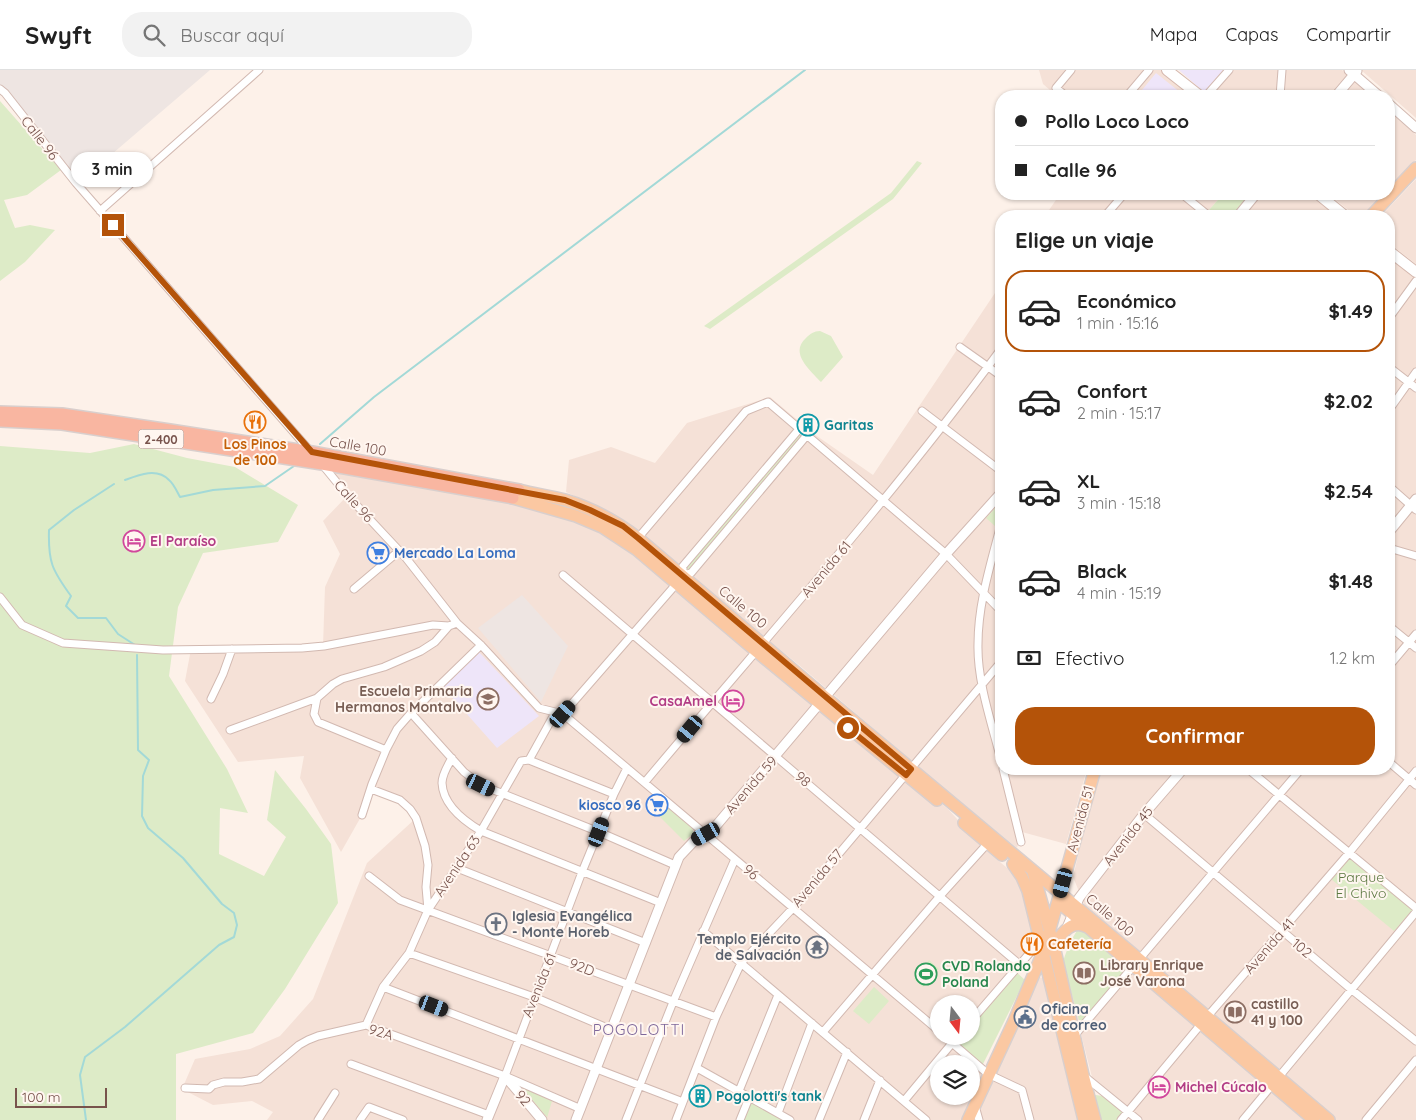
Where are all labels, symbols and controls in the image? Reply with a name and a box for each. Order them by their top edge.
search box [122,12,472,57]
text: Swyft [25,20,92,50]
icon: search [140,21,168,49]
text: Buscar aquí [180,23,284,47]
text: Mapa [1150,23,1197,46]
text: Capas [1225,23,1278,46]
text: Compartir [1306,23,1391,46]
text: Pollo Loco Loco [1045,109,1189,133]
street label: Calle 96 [17,112,63,164]
callout: 3 min [72,152,154,188]
text: Calle 96 [1045,158,1117,182]
text: 3 min [91,159,133,179]
route end [102,214,124,236]
text: Elige un viaje [1015,226,1154,254]
icon: car [1017,289,1062,334]
text: Económico [1077,289,1176,313]
text: $1.49 [1329,299,1373,323]
text: 1 min · 15:16 [1077,313,1159,333]
icon: car [1017,379,1062,424]
text: Confort [1077,379,1148,403]
text: $2.02 [1324,389,1373,413]
text: 2 min · 15:17 [1077,403,1161,423]
restaurant icon: Los Pinos de 100 [243,410,267,434]
building icon: Garitas [796,413,820,437]
place label: Garitas [824,416,874,434]
road number: 2-400 [138,429,184,448]
street label: Calle 100 [328,432,388,460]
place label: Los Pinos de 100 [224,435,287,469]
icon: car [1017,469,1062,514]
text: XL [1077,469,1100,493]
street label: Calle 96 [330,476,378,526]
text: $2.54 [1324,479,1373,503]
text: 3 min · 15:18 [1077,493,1161,513]
hotel icon: El Paraíso [122,529,146,553]
place label: El Paraíso [150,532,217,550]
street label: Avenida 61 [797,537,855,601]
supermarket icon: Mercado La Loma [366,541,390,565]
place label: Mercado La Loma [394,544,516,562]
icon: car [1017,559,1062,604]
text: Black [1077,559,1127,583]
text: $1.48 [1329,569,1373,593]
street label: Calle 100 [715,582,771,632]
text: 4 min · 15:19 [1077,583,1161,603]
icon: cash [1015,644,1043,672]
text: Efectivo [1055,646,1124,670]
text: 1.2 km [1330,648,1375,668]
place label: Escuela Primaria Hermanos Montalvo [335,682,472,716]
school or university icon: Escuela Primaria Hermanos Montalvo [476,687,500,711]
hotel icon: CasaAmel [721,689,745,713]
place label: CasaAmel [650,692,717,710]
car [547,698,578,730]
button: Confirmar [1015,707,1375,765]
car [674,713,705,745]
route start [837,717,859,739]
street label: Avenida 59 [721,752,781,818]
street label: 98 [791,767,815,791]
car [464,772,497,798]
street label: Avenida 51 [1062,784,1098,854]
supermarket icon: kiosco 96 [645,793,669,817]
place label: kiosco 96 [579,796,641,814]
street label: Avenida 45 [1099,803,1157,869]
car [586,815,611,849]
car [689,820,722,848]
street label: Avenida 63 [430,832,484,900]
street label: Avenida 57 [787,845,847,911]
street label: 96 [739,860,763,884]
car [1051,867,1074,899]
park label: Parque El Chivo [1336,868,1386,902]
street label: Calle 100 [1082,890,1138,940]
place label: Iglesia Evangélica - Monte Horeb [512,907,632,941]
church icon: Iglesia Evangélica - Monte Horeb [484,912,508,936]
street label: Avenida 41 [1240,914,1298,978]
place label: Templo Ejército de Salvación [697,930,801,964]
restaurant icon: Cafetería [1020,932,1044,956]
street label: 102 [1288,934,1316,962]
temple icon: Templo Ejército de Salvación [805,935,829,959]
place label: Cafetería [1048,935,1112,953]
street label: Avenida 61 [518,950,560,1020]
street label: 92D [567,954,597,980]
place label: Library Enrique José Varona [1100,956,1204,990]
place label: CVD Rolando Poland [942,957,1031,991]
library icon: Library Enrique José Varona [1072,961,1096,985]
sports icon: CVD Rolando Poland [914,962,938,986]
car [417,994,450,1018]
north arrow [930,995,980,1045]
map controls [930,995,980,1105]
place label: castillo 41 y 100 [1251,995,1303,1029]
place label: Oficina de correo [1041,1000,1107,1034]
library icon: castillo 41 y 100 [1223,1000,1247,1024]
public building icon: Oficina de correo [1013,1005,1037,1029]
street label: 92A [367,1020,395,1044]
district label: POGOLOTTI [593,1020,685,1039]
button: layers [930,1055,980,1105]
hotel icon: Michel Cúcalo [1147,1075,1171,1099]
place label: Michel Cúcalo [1175,1078,1267,1096]
building icon: Pogolotti's tank [688,1084,712,1108]
scale bar [15,1085,108,1108]
street label: 92 [511,1086,535,1110]
place label: Pogolotti's tank [716,1087,822,1105]
text: 100 m [22,1088,60,1106]

